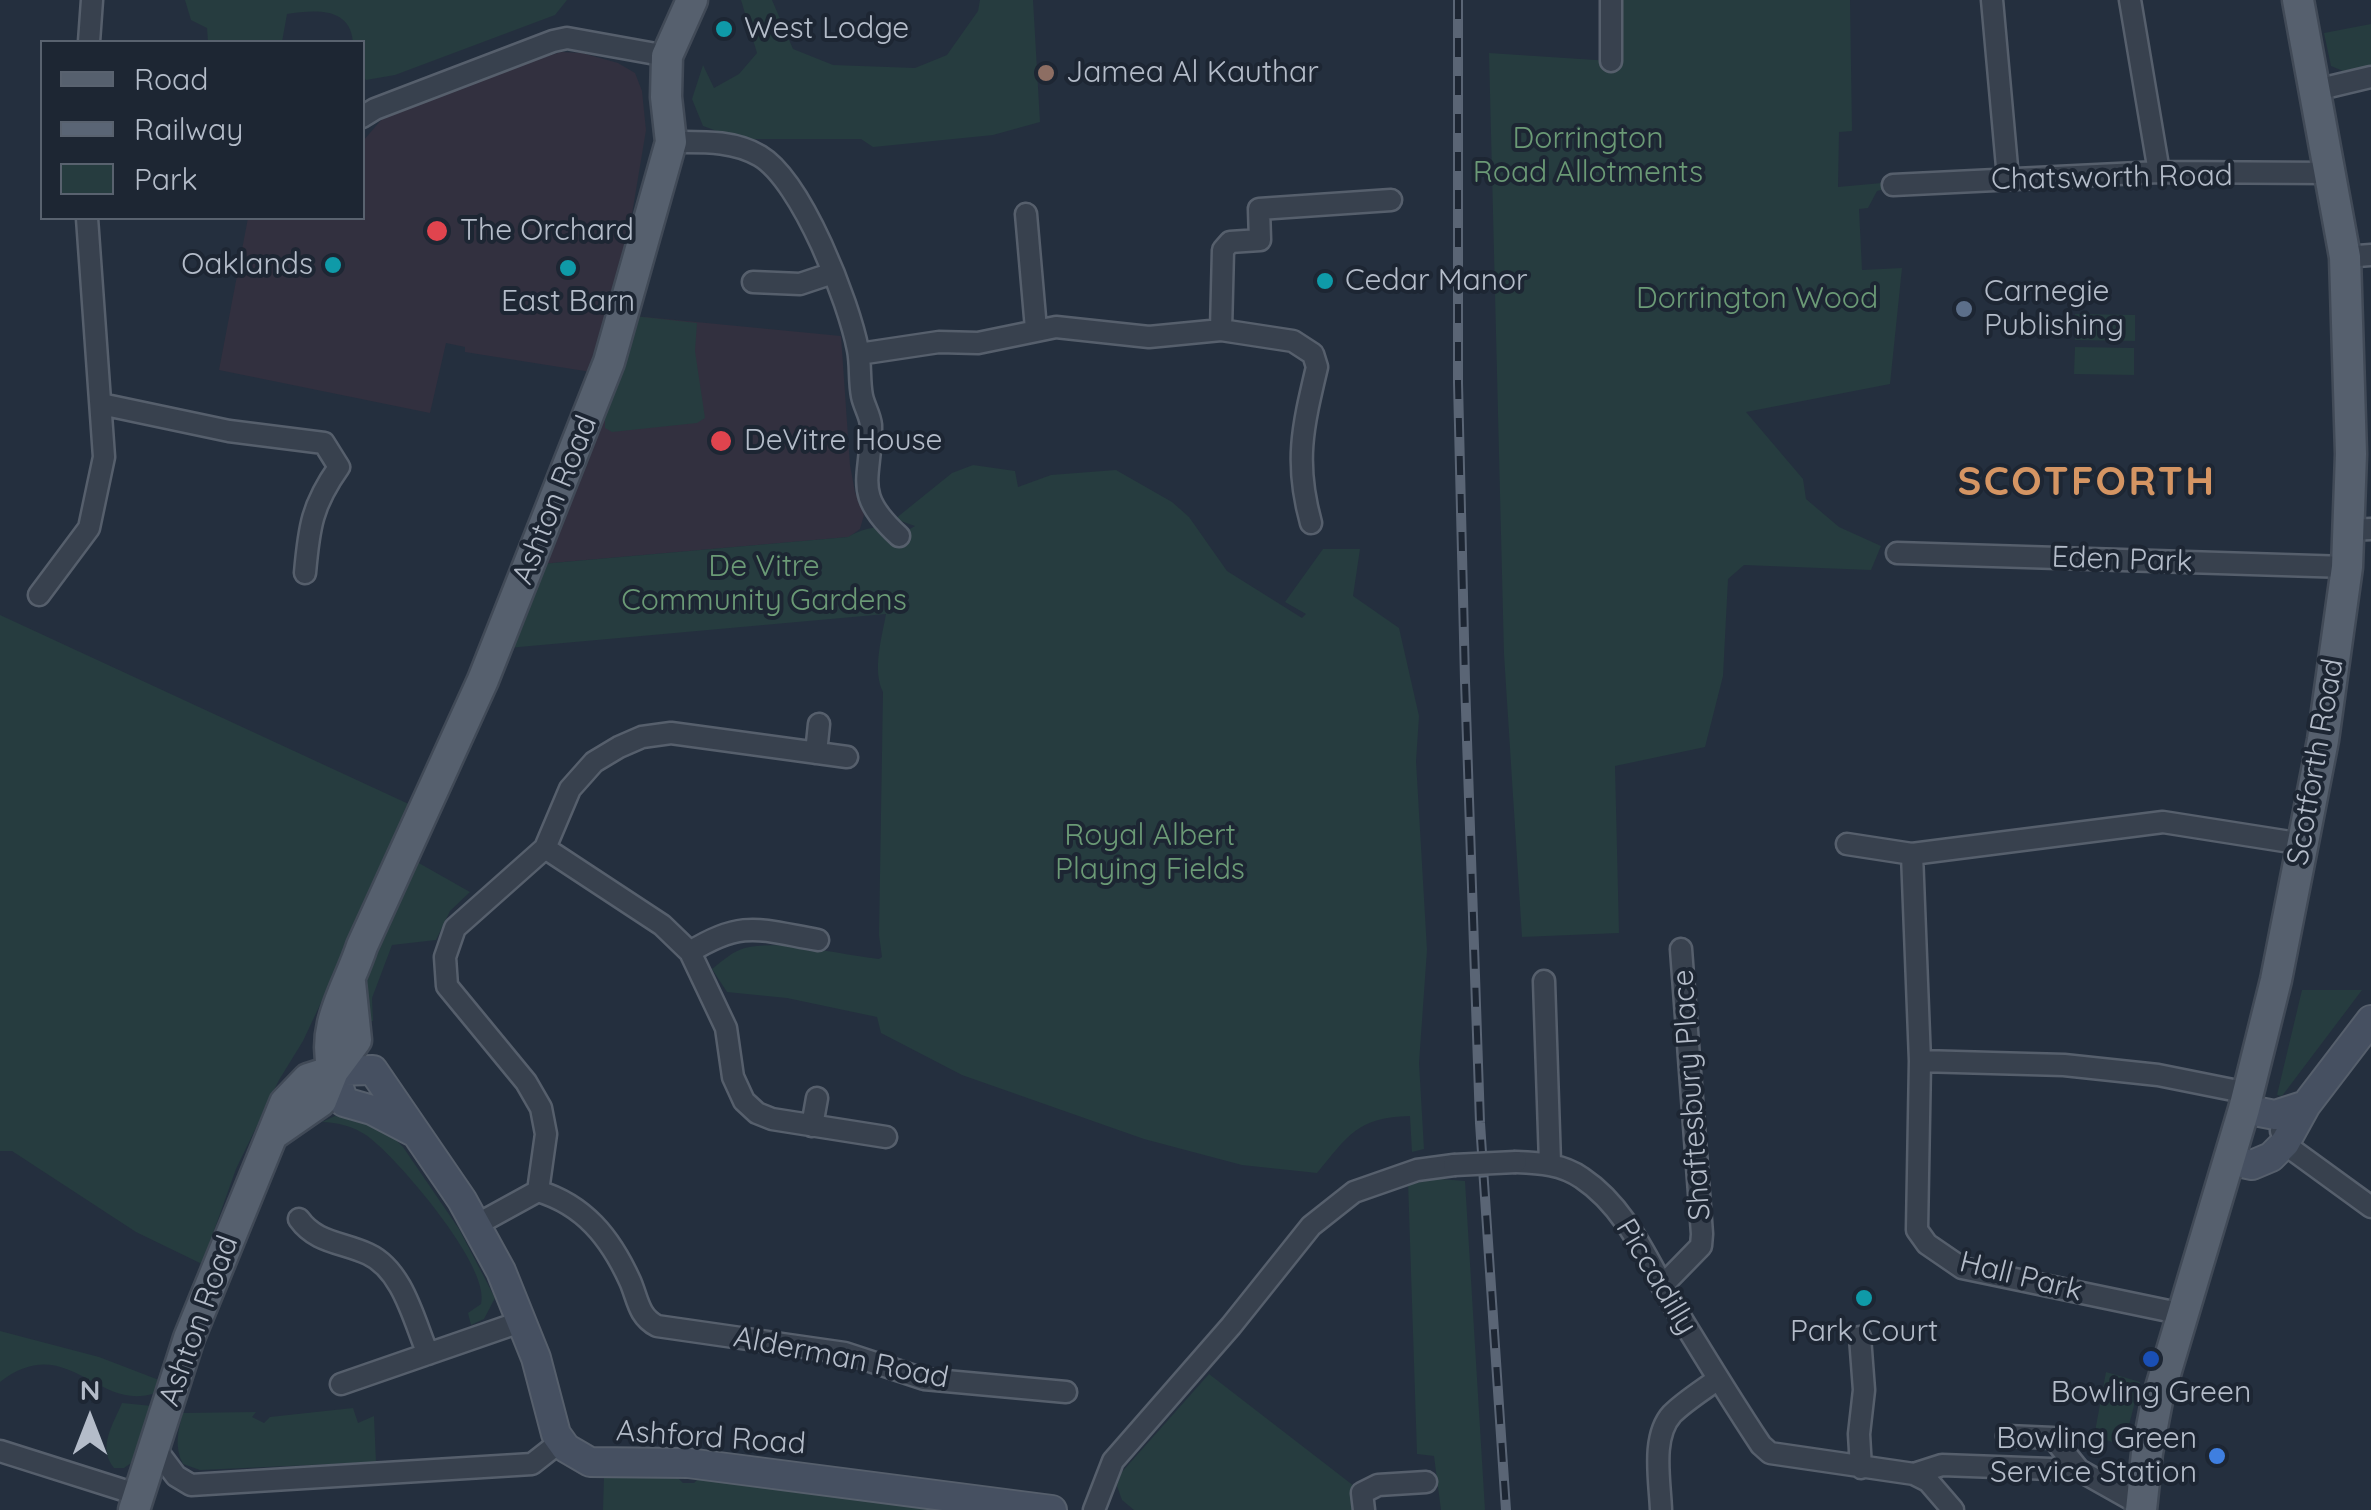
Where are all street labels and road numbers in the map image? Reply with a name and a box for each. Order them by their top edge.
street label: Chatsworth Road [1991,158,2233,198]
street label: Ashton Road [505,410,605,590]
street label: Eden Park [2051,540,2193,580]
street label: Scotforth Road [2280,656,2352,868]
street label: Shaftesbury Place [1665,968,1719,1222]
street label: Piccadilly [1607,1213,1705,1341]
street label: Ashton Road [152,1231,246,1411]
street label: Hall Park [1956,1244,2086,1310]
street label: Alderman Road [730,1320,952,1396]
street label: Ashford Road [615,1413,807,1463]

